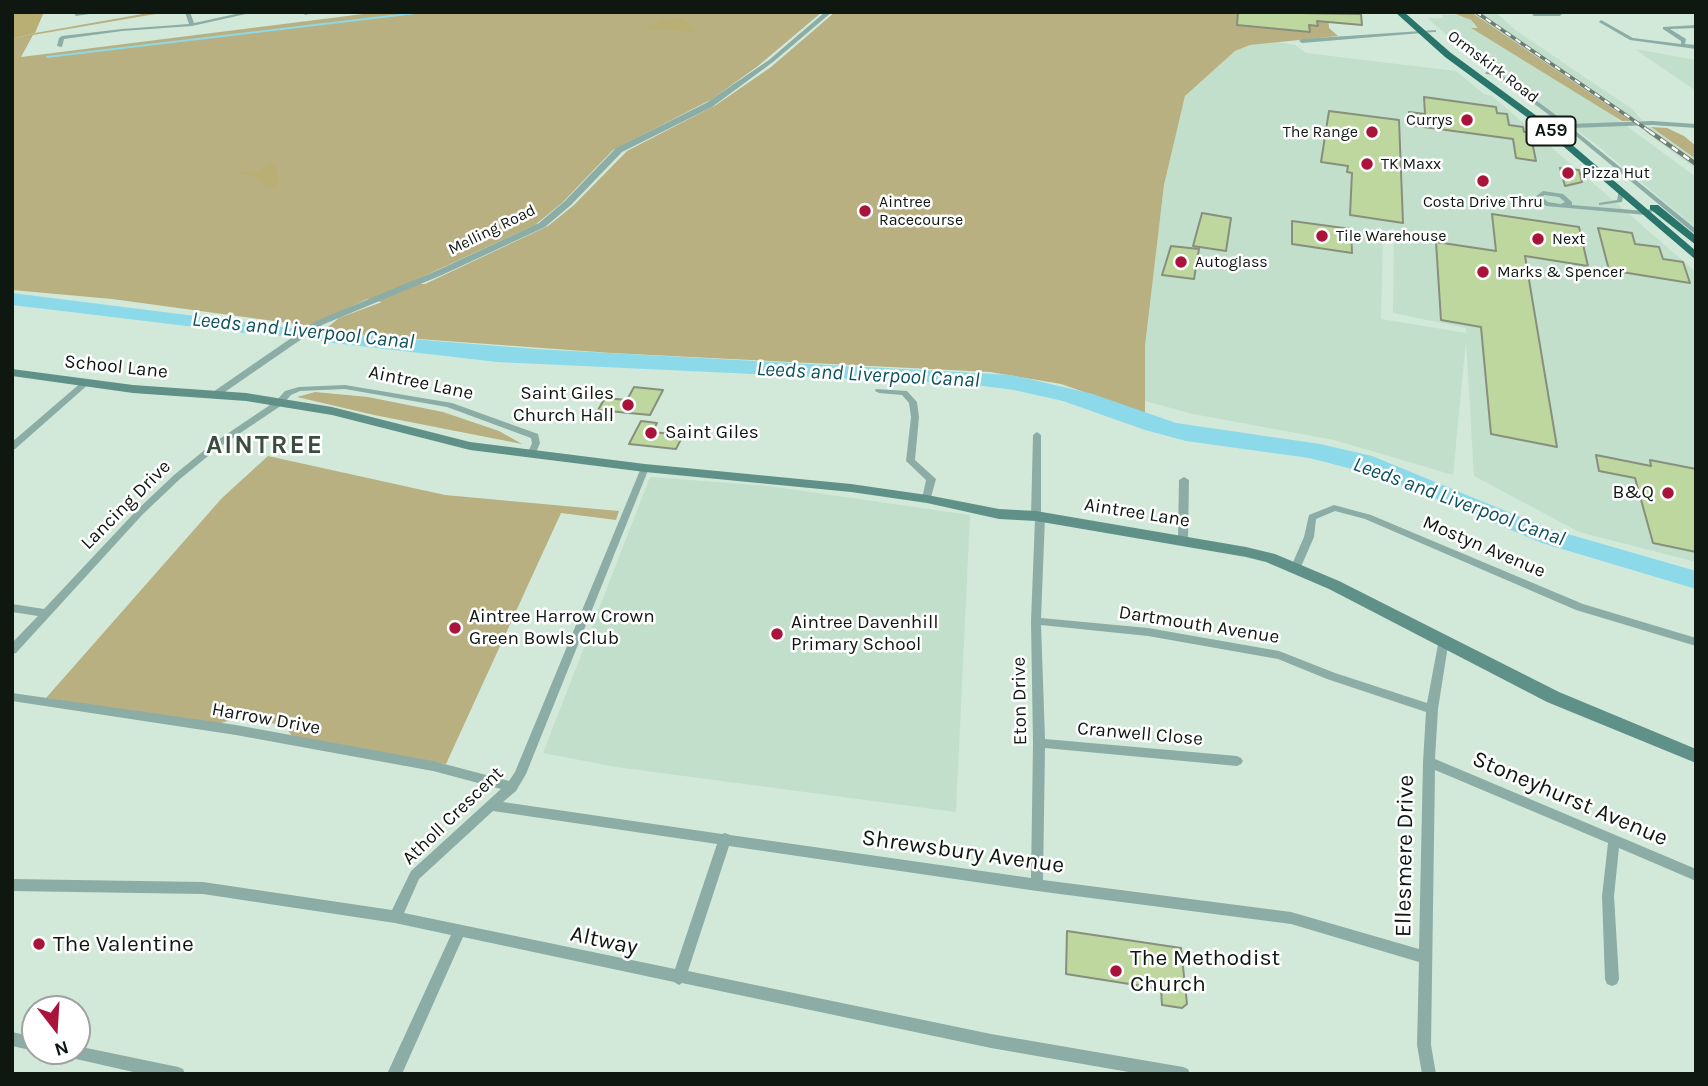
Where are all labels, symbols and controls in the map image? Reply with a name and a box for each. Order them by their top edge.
street label: Ormskirk Road [1444,27,1542,107]
place label: Currys [1406,110,1453,130]
marker: Currys [1459,112,1475,128]
road number: A59 [1526,116,1576,146]
place label: The Range [1283,122,1358,142]
marker: The Range [1364,124,1380,140]
place label: TK Maxx [1381,154,1441,174]
marker: TK Maxx [1359,156,1375,172]
place label: Pizza Hut [1582,163,1650,183]
marker: Pizza Hut [1560,165,1576,181]
marker: Costa Drive Thru [1475,173,1491,189]
place label: Aintree Racecourse [879,192,963,230]
place label: Costa Drive Thru [1423,192,1543,212]
street label: Melling Road [445,201,539,259]
marker: Aintree Racecourse [857,203,873,219]
place label: Tile Warehouse [1336,226,1447,246]
marker: Tile Warehouse [1314,228,1330,244]
place label: Next [1552,229,1585,249]
marker: Next [1530,231,1546,247]
place label: Autoglass [1195,252,1268,272]
marker: Autoglass [1173,254,1189,270]
place label: Marks & Spencer [1497,262,1624,282]
marker: Marks & Spencer [1475,264,1491,280]
water label: Leeds and Liverpool Canal [190,307,416,355]
street label: School Lane [63,350,169,384]
water label: Leeds and Liverpool Canal [756,357,980,393]
street label: Aintree Lane [366,361,476,405]
place label: Saint Giles Church Hall [513,383,614,427]
marker: Saint Giles Church Hall [620,397,636,413]
place label: Saint Giles [665,422,759,444]
marker: Saint Giles [643,425,659,441]
district label: AINTREE [207,430,323,462]
water label: Leeds and Liverpool Canal [1350,452,1568,552]
street label: Lancing Drive [76,455,176,555]
place label: B&Q [1612,482,1654,504]
marker: B&Q [1660,485,1676,501]
street label: Aintree Lane [1083,493,1191,533]
street label: Mostyn Avenue [1419,511,1549,583]
street label: Dartmouth Avenue [1117,601,1281,649]
place label: Aintree Harrow Crown Green Bowls Club [469,606,655,650]
place label: Aintree Davenhill Primary School [791,612,939,656]
marker: Aintree Harrow Crown Green Bowls Club [447,620,463,636]
marker: Aintree Davenhill Primary School [769,626,785,642]
street label: Eton Drive [1008,657,1032,745]
street label: Harrow Drive [210,698,322,740]
street label: Cranwell Close [1076,717,1204,751]
street label: Stoneyhurst Avenue [1468,745,1672,853]
street label: Atholl Crescent [398,762,508,870]
street label: Ellesmere Drive [1390,775,1420,937]
street label: Shrewsbury Avenue [860,824,1066,880]
street label: Altway [568,920,640,962]
place label: The Valentine [53,930,194,958]
marker: The Valentine [31,936,47,952]
place label: The Methodist Church [1130,944,1280,998]
marker: The Methodist Church [1108,963,1124,979]
north arrow [21,995,91,1065]
text: N [52,1036,71,1061]

